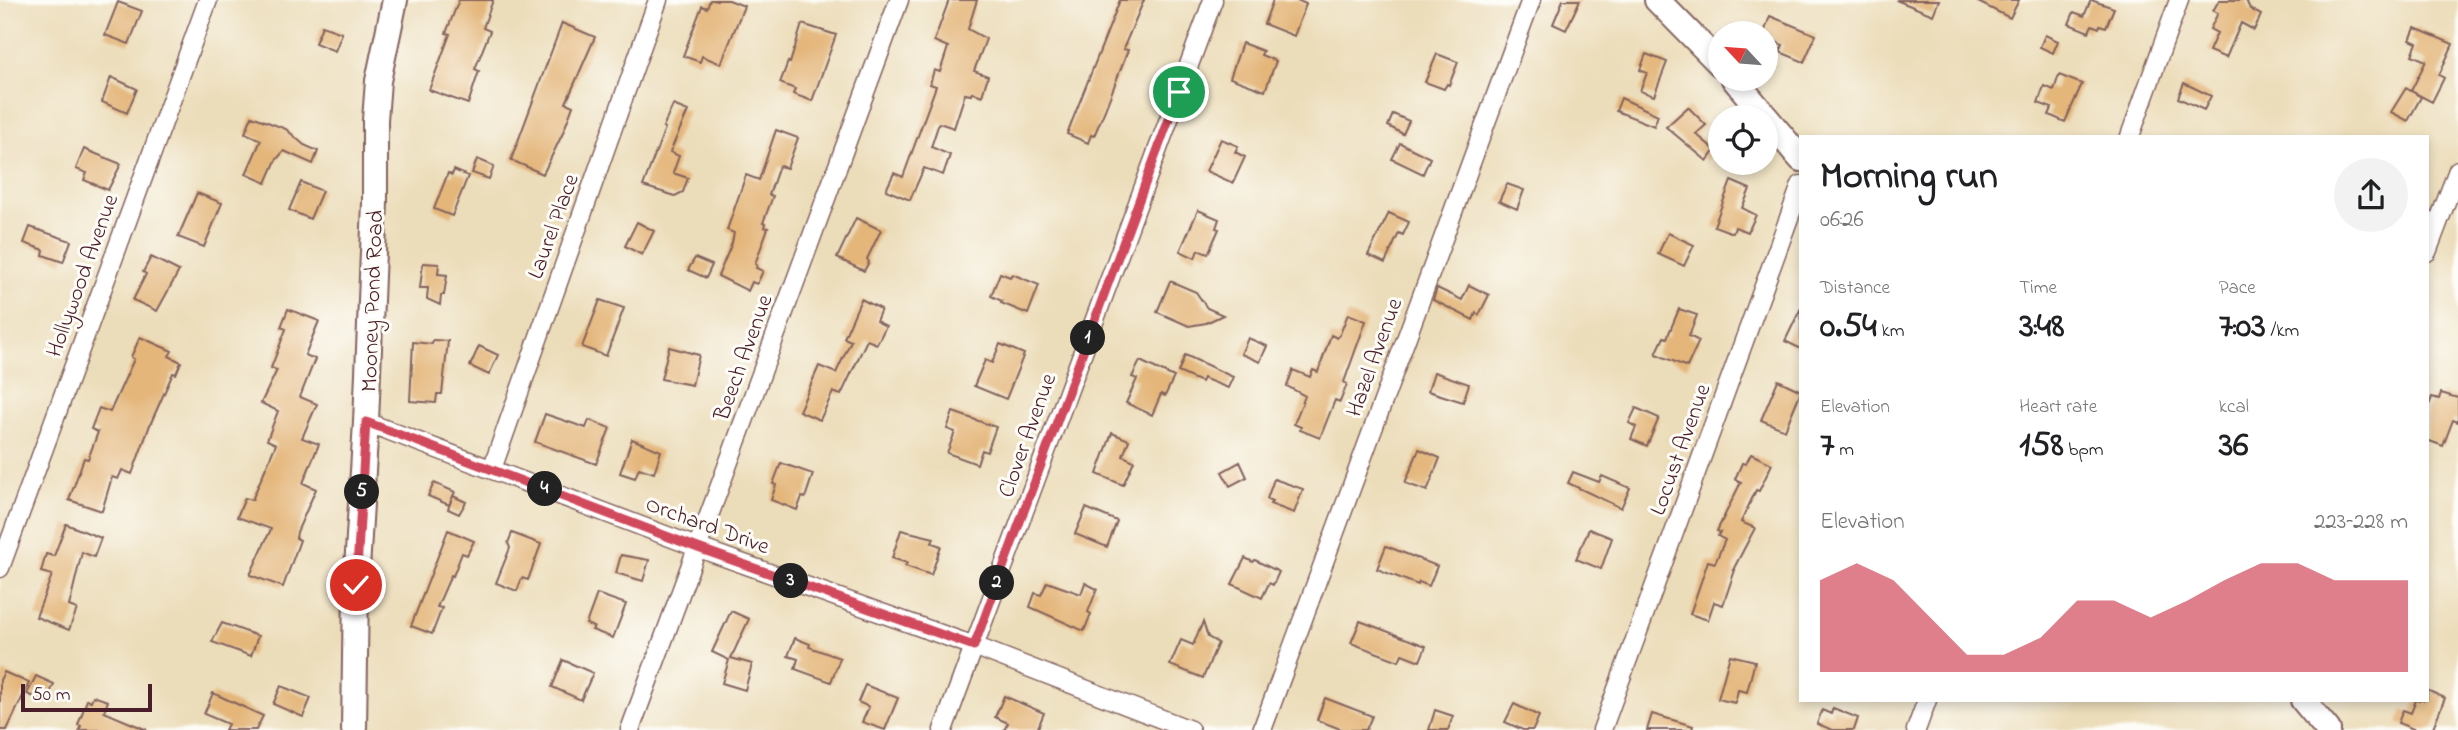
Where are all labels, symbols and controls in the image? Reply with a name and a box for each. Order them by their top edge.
north arrow [1708,21,1778,91]
map controls [1708,21,1778,175]
pin [1149,62,1209,122]
icon: arrive [1160,73,1198,111]
button: locate [1708,105,1778,175]
text: Morning run [1820,150,1998,206]
button: share [2334,158,2408,232]
street label: Laurel Place [520,169,589,284]
street label: Hollywood Avenue [39,189,130,363]
text: 06:26 [1820,204,1864,237]
street label: Mooney Pond Road [354,209,395,393]
text: Distance [1820,275,1890,302]
text: Time [2019,275,2057,302]
text: Pace [2219,275,2256,302]
street label: Beech Avenue [706,290,783,426]
street label: Hazel Avenue [1339,293,1412,422]
text: 0.54 [1820,302,1877,353]
text: 3:48 [2019,302,2064,353]
text: 7:03 [2219,302,2266,353]
text: km [1877,318,1905,345]
text: /km [2266,318,2299,345]
pin: 1 [1070,320,1106,356]
text: 1 [1084,324,1091,351]
street label: Clover Avenue [991,368,1066,503]
street label: Locust Avenue [1642,379,1721,520]
text: Elevation [1820,394,1890,421]
text: Heart rate [2019,394,2097,421]
text: kcal [2219,394,2249,421]
text: 7 [1820,421,1834,472]
text: 158 [2019,421,2064,472]
text: 36 [2219,421,2249,472]
text: m [1834,437,1854,464]
text: bpm [2064,437,2103,464]
pin: 4 [528,472,562,506]
pin: 5 [344,475,380,510]
text: 4 [541,475,548,502]
text: 5 [356,478,367,505]
street label: Orchard Drive [641,489,774,564]
text: Elevation [1820,506,1905,539]
text: 223–228 m [2314,506,2408,539]
pin [326,555,386,615]
pin: 3 [774,564,808,598]
icon: check [337,566,375,604]
pin: 2 [979,566,1014,600]
text: 3 [787,567,794,594]
text: 2 [992,569,1001,596]
scale bar [21,681,152,713]
text: 50 m [32,682,71,709]

